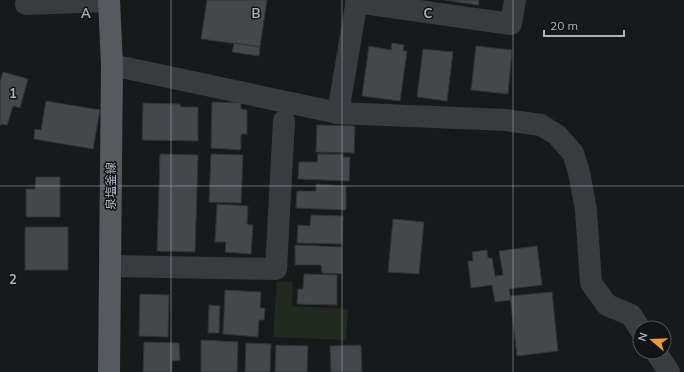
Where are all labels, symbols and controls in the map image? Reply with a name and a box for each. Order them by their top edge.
text: A [81,5,91,21]
text: B [252,5,261,21]
text: C [424,5,433,21]
scale bar [544,12,624,38]
text: 20 m [550,18,578,33]
text: 1 [9,85,17,101]
street label: 泉塩釜線 [103,162,118,210]
text: 2 [9,271,17,287]
north arrow [632,320,672,360]
text: N [635,331,651,343]

